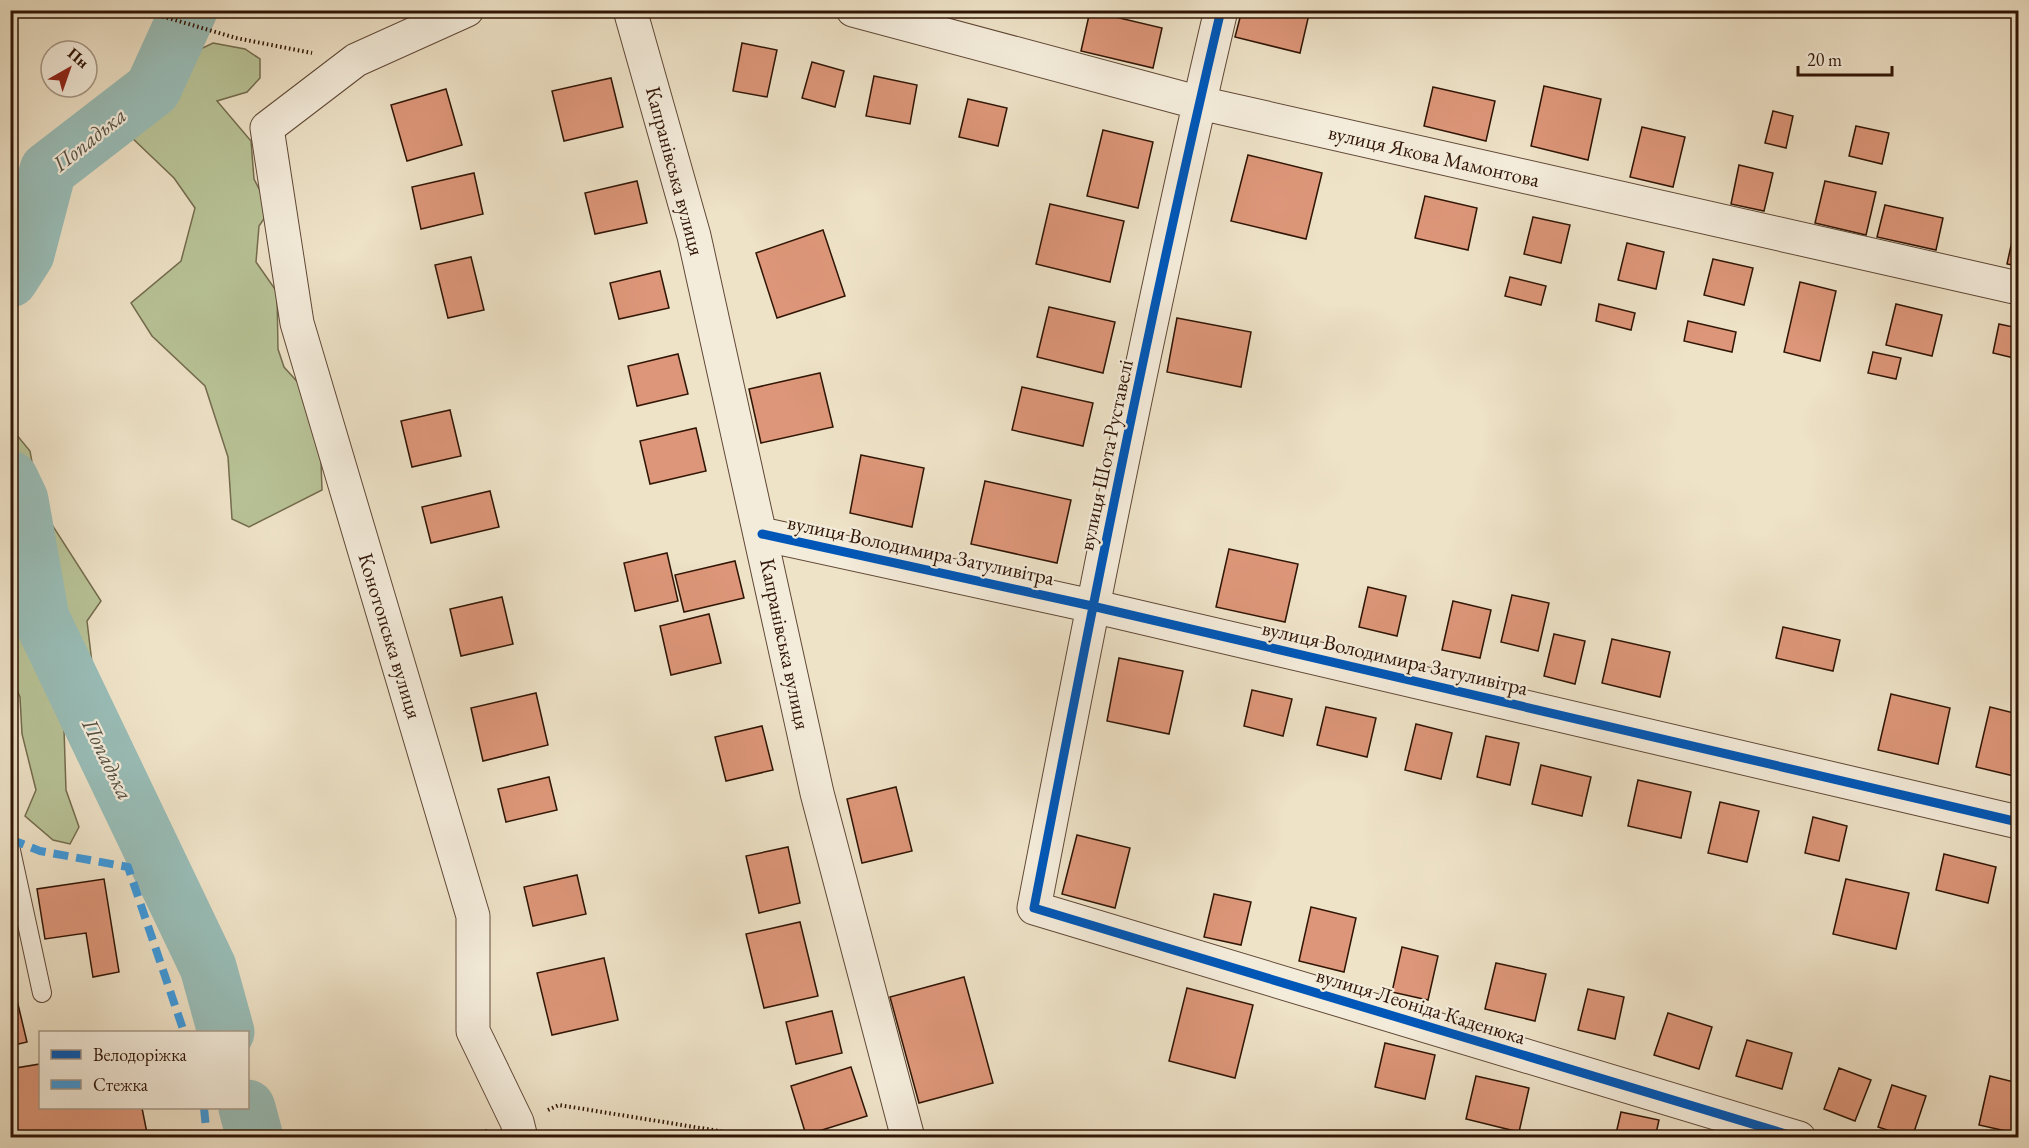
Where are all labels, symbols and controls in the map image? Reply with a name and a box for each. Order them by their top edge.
north arrow [39,39,99,99]
scale bar [1798,39,1892,77]
text: Пн [63,43,93,73]
text: 20 m [1807,48,1842,71]
street label: Капранівська вулиця [640,83,711,258]
water label: Попадька [46,101,132,179]
street label: вулиця Якова Мамонтова [1326,118,1543,193]
street label: вулиця Шота Руставелі [1072,357,1139,553]
street label: вулиця Володимира Затуливітра [785,508,1058,591]
street label: Конотопська вулиця [352,550,429,722]
street label: Капранівська вулиця [754,556,817,732]
street label: вулиця Володимира Затуливітра [1260,614,1531,701]
water label: Попадька [75,713,140,805]
street label: вулиця Леоніда Каденюка [1313,961,1530,1050]
legend [39,1031,249,1109]
text: Велодоріжка [93,1043,188,1066]
text: Стежка [93,1073,149,1096]

